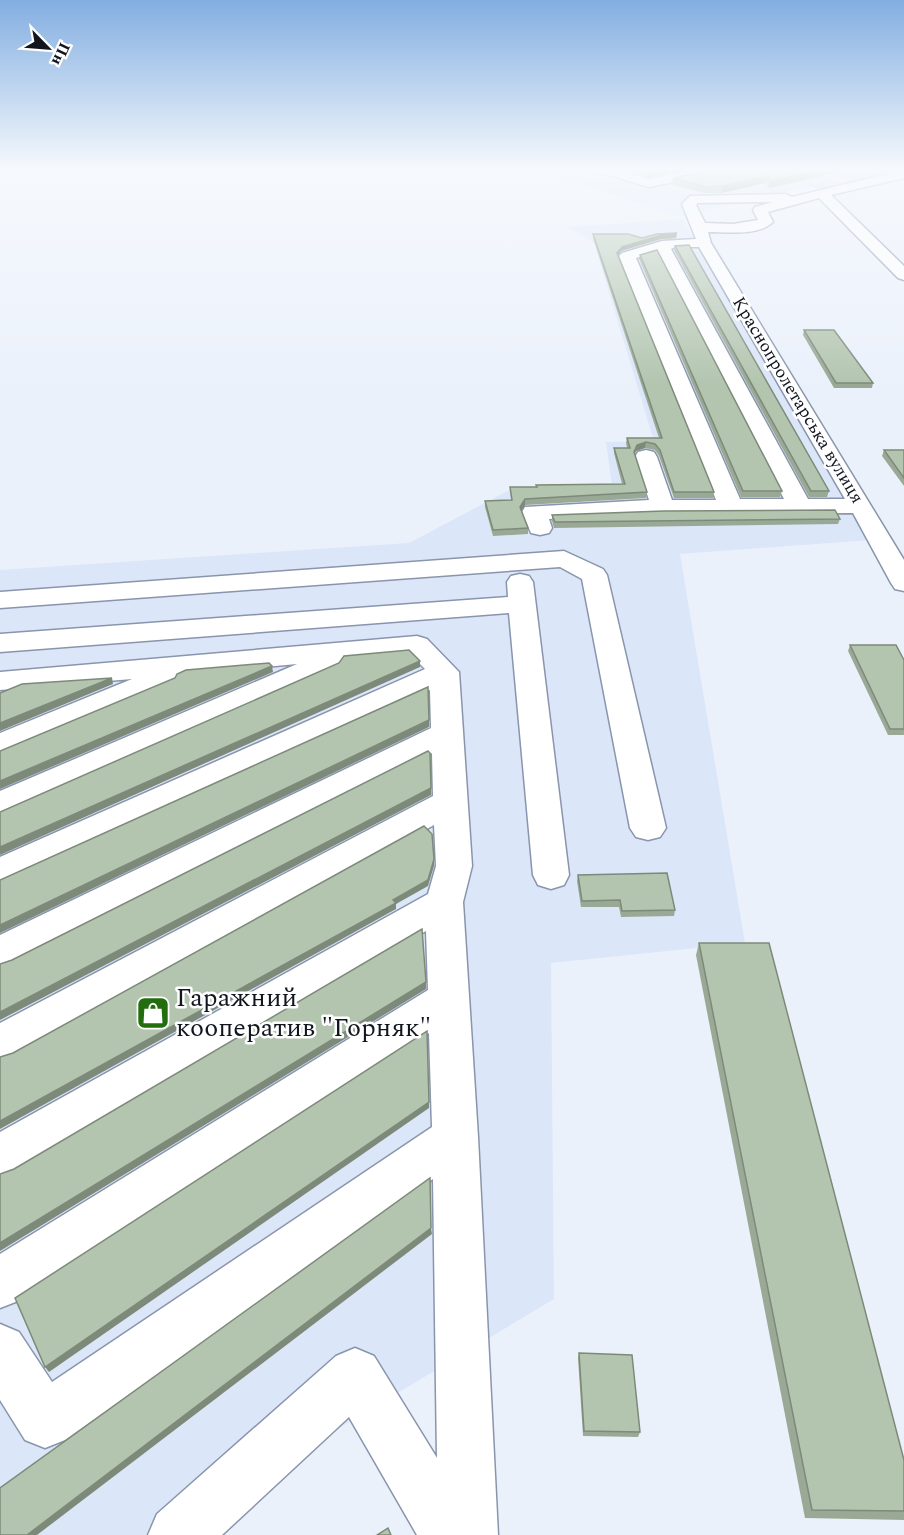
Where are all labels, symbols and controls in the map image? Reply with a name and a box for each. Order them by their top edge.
north arrow [18,18,78,78]
text: Пн [45,38,76,69]
street label: Краснопролетарська вулиця [725,291,871,509]
place label: Гаражний кооператив "Горняк" [176,978,431,1048]
shop icon: Гаражний кооператив "Горняк" [135,995,171,1031]

